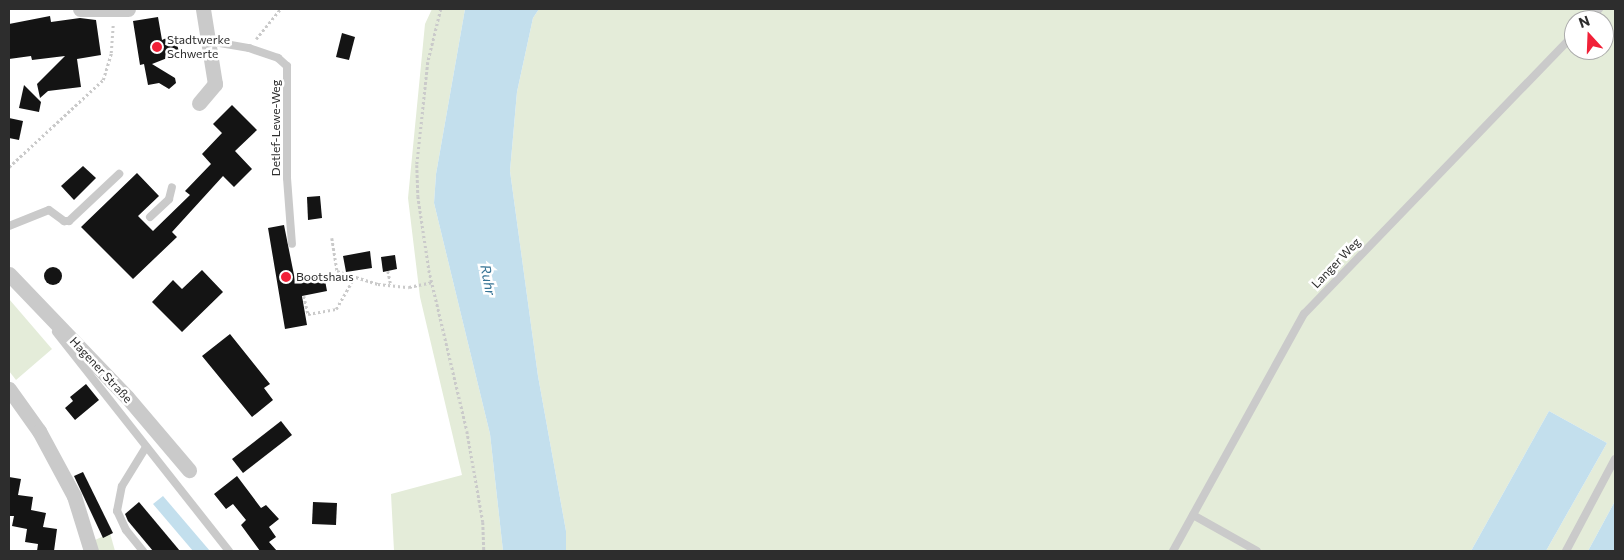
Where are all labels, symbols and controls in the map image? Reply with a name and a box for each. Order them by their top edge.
north arrow [1564,10,1614,60]
text: N [1576,12,1592,31]
place label: Stadtwerke Schwerte [167,33,230,61]
marker: Stadtwerke Schwerte [151,41,163,53]
street label: Detlef-Lewe-Weg [269,80,283,176]
street label: Langer Weg [1309,235,1363,291]
water label: Ruhr [477,263,499,297]
place label: Bootshaus [296,270,354,284]
marker: Bootshaus [280,271,292,283]
street label: Hagener Straße [67,334,135,406]

